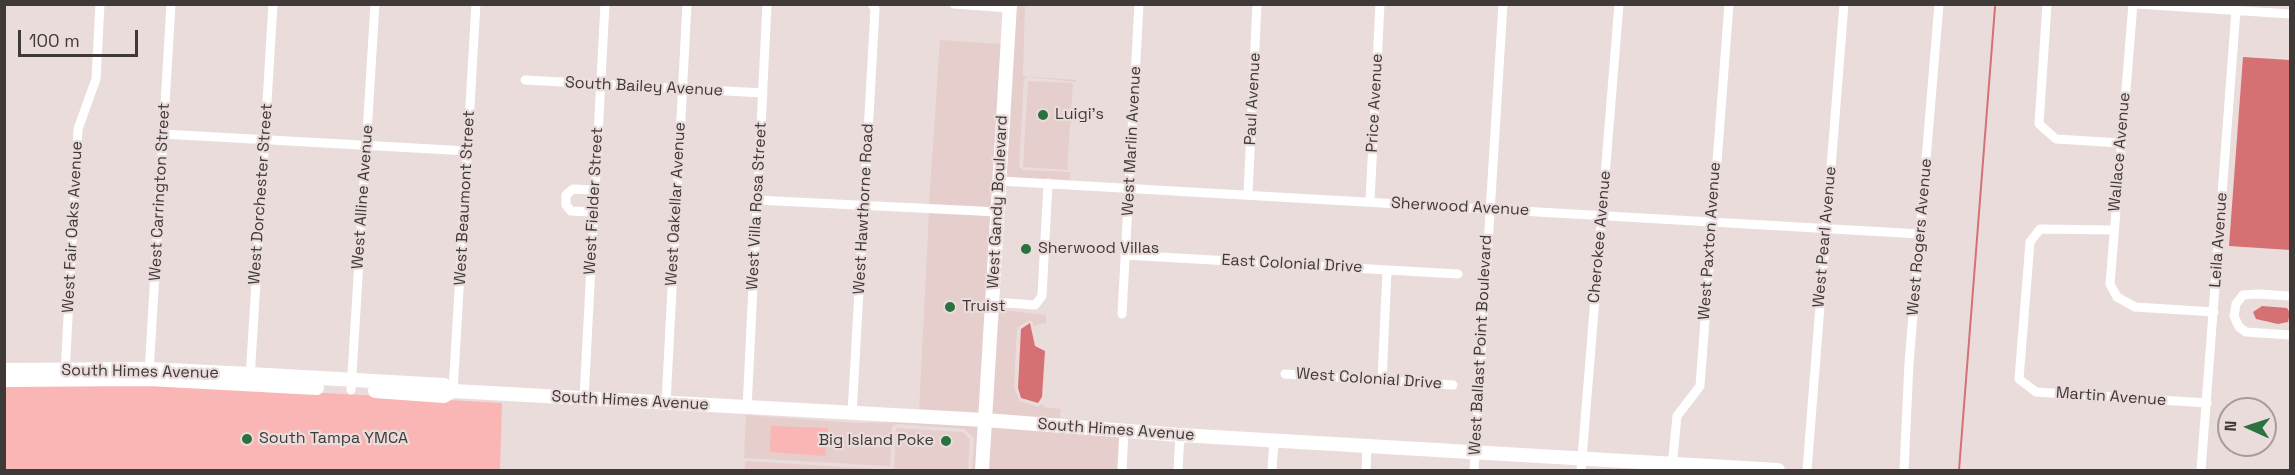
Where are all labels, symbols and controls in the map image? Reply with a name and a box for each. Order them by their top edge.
scale bar [21,18,141,56]
text: 100 m [29,29,80,52]
street label: Paul Avenue [1241,52,1265,146]
street label: Price Avenue [1363,53,1387,153]
street label: West Marlin Avenue [1118,65,1146,217]
street label: South Bailey Avenue [564,73,724,101]
street label: Wallace Avenue [2105,92,2135,212]
street label: West Carrington Street [146,102,174,282]
street label: West Dorchester Street [245,103,277,285]
place label: Luigi's [1055,105,1104,125]
marker: Luigi's [1036,108,1050,122]
street label: West Beaumont Street [451,110,479,286]
street label: West Gandy Boulevard [984,115,1012,289]
street label: West Oakellar Avenue [662,121,690,287]
street label: West Villa Rosa Street [743,121,771,291]
street label: West Hawthorne Road [850,123,878,295]
street label: West Alline Avenue [348,124,378,270]
street label: West Fielder Street [581,127,607,275]
street label: West Fair Oaks Avenue [59,141,87,313]
street label: West Rogers Avenue [1904,158,1936,316]
street label: West Paxton Avenue [1695,161,1725,321]
street label: West Pearl Avenue [1809,166,1841,308]
street label: Cherokee Avenue [1585,170,1615,304]
street label: Leila Avenue [2206,192,2232,288]
street label: Sherwood Avenue [1390,194,1530,220]
street label: West Ballast Point Boulevard [1466,234,1496,456]
place label: Sherwood Villas [1038,239,1159,259]
marker: Sherwood Villas [1019,242,1033,256]
street label: East Colonial Drive [1221,251,1363,277]
place label: Truist [962,297,1006,317]
marker: Truist [943,300,957,314]
street label: South Himes Avenue [61,361,219,383]
street label: West Colonial Drive [1295,364,1443,394]
street label: Martin Avenue [2055,384,2167,410]
street label: South Himes Avenue [551,387,709,415]
north arrow [2217,397,2277,457]
street label: South Himes Avenue [1037,415,1195,445]
text: N [2220,420,2241,432]
place label: South Tampa YMCA [259,429,408,449]
place label: Big Island Poke [819,431,934,451]
marker: South Tampa YMCA [240,432,254,446]
marker: Big Island Poke [939,434,953,448]

